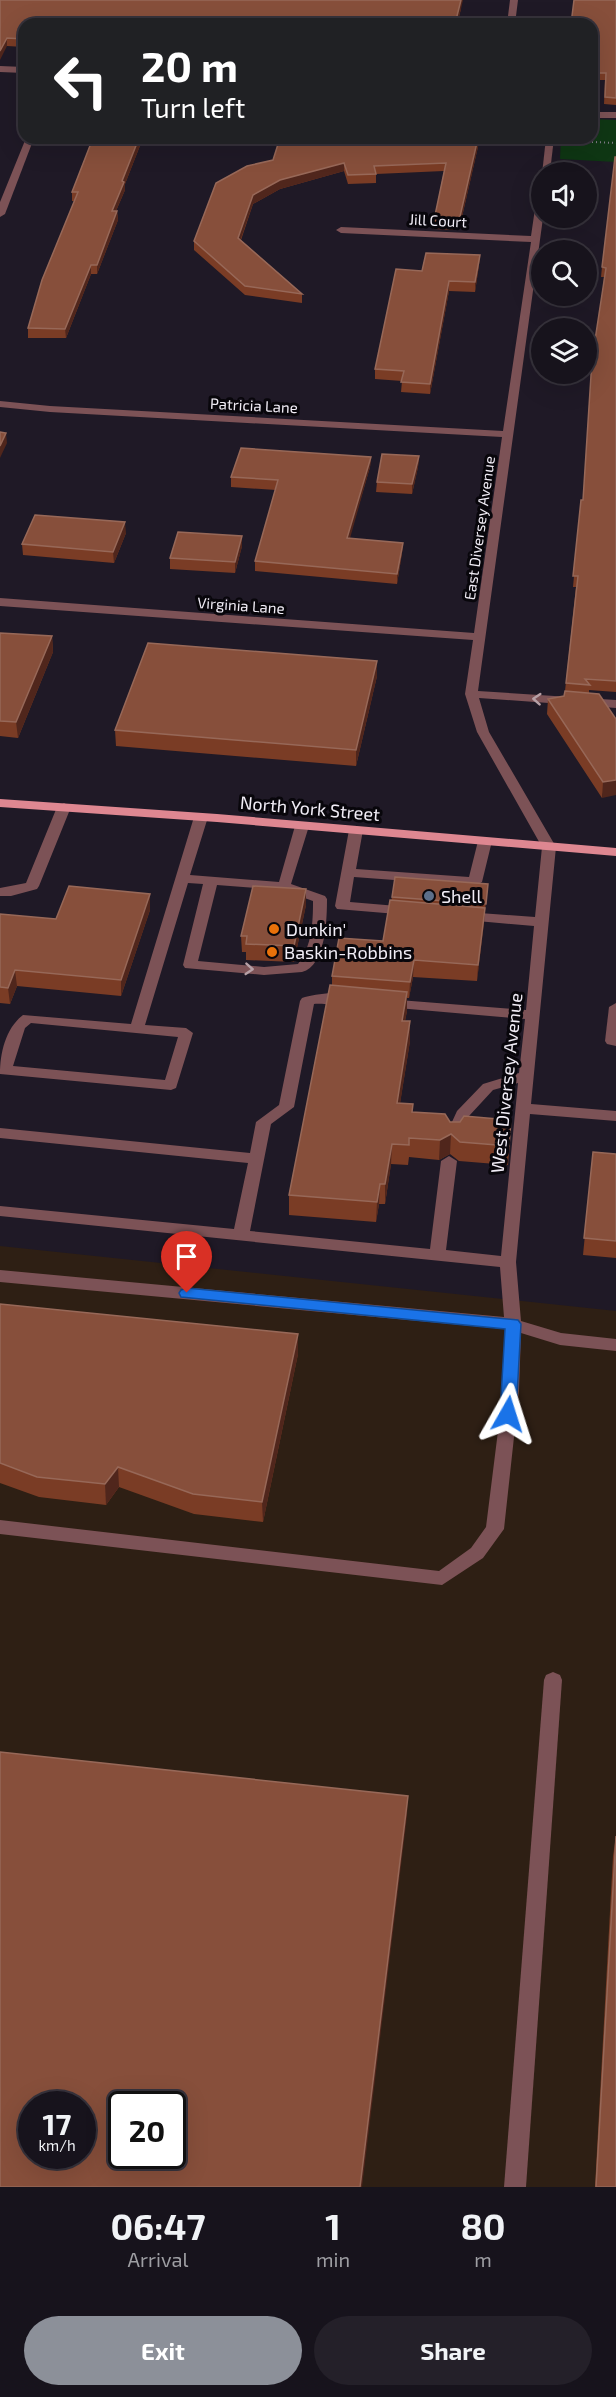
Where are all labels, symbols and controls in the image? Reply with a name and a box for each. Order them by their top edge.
text: 20 m [141,40,238,90]
icon: left [42,42,120,120]
text: Turn left [141,91,245,123]
map controls [531,162,597,384]
button: sound [531,162,597,228]
street label: Jill Court [409,209,468,231]
button: search [531,240,597,306]
button: layers [531,318,597,384]
street label: Patricia Lane [210,394,298,416]
street label: East Diversey Avenue [460,455,498,601]
street label: Virginia Lane [197,593,285,617]
one-way arrow [532,693,541,706]
street label: North York Street [239,791,381,825]
place label: Shell [441,885,483,907]
marker: Shell [422,889,436,903]
place label: Dunkin' [286,918,346,940]
marker: Dunkin' [267,922,281,936]
place label: Baskin-Robbins [284,941,412,963]
marker: Baskin-Robbins [265,945,279,959]
one-way arrow [244,963,253,976]
street label: West Diversey Avenue [486,992,526,1174]
pin [161,1231,212,1293]
icon: arrive [170,1240,203,1273]
position arrow [476,1382,540,1446]
speed limit sign: 20 [108,2091,186,2169]
text: 17 [43,2105,71,2141]
text: km/h [38,2136,76,2154]
text: 06:47 [110,2204,206,2247]
text: 1 [325,2204,341,2247]
text: 80 [460,2204,506,2247]
text: Arrival [128,2247,188,2271]
text: min [316,2247,350,2271]
text: m [474,2247,492,2271]
button: Exit [24,2316,302,2385]
button: Share [314,2316,592,2385]

